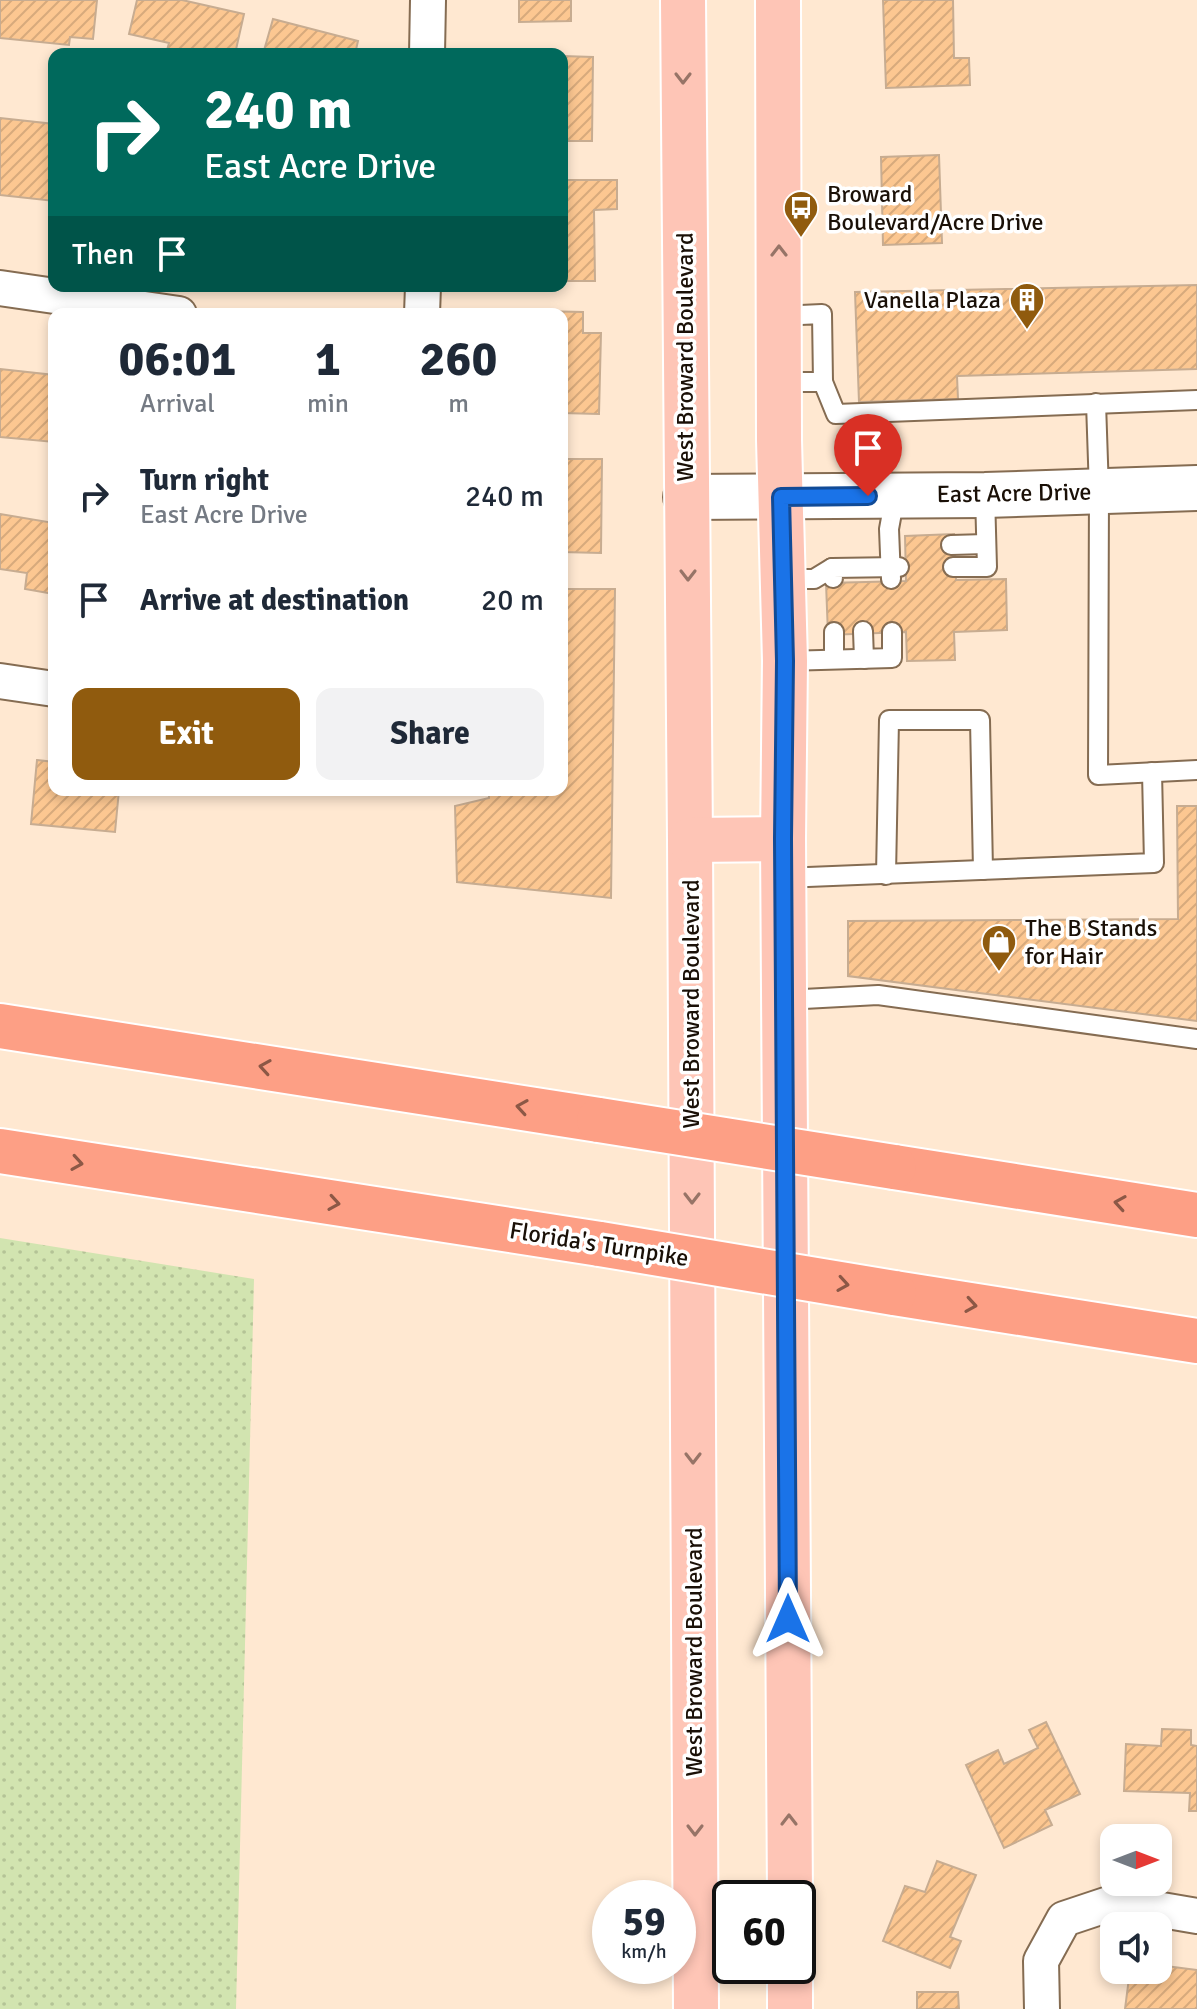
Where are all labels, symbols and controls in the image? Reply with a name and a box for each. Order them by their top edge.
one-way arrow [674,72,692,85]
text: 240 m [204,75,352,144]
icon: right [72,80,176,184]
text: East Acre Drive [204,144,436,189]
place label: Broward Boulevard/Acre Drive [827,179,1044,237]
bus stop icon: Broward Boulevard/Acre Drive [782,189,820,239]
icon: arrive [150,232,194,276]
street label: West Broward Boulevard [670,232,700,482]
text: Then [72,236,134,273]
one-way arrow [770,244,788,257]
building icon: Vanella Plaza [1008,281,1046,331]
place label: Vanella Plaza [864,285,1001,315]
text: 06:01 [119,330,236,389]
text: 1 [315,330,341,389]
text: 260 [420,330,497,389]
text: Arrival [140,388,215,420]
text: min [307,388,349,420]
text: m [448,388,469,420]
pin [834,414,902,496]
icon: arrive [846,426,890,470]
text: Turn right [140,462,269,499]
icon: right [72,474,116,518]
street label: East Acre Drive [936,477,1092,509]
text: 240 m [465,478,544,515]
text: East Acre Drive [140,499,308,531]
one-way arrow [680,569,697,582]
icon: arrive [72,578,116,622]
text: Arrive at destination [140,582,409,619]
text: 20 m [481,582,544,619]
button: Exit [72,688,300,780]
button: Share [316,688,544,780]
street label: West Broward Boulevard [676,879,706,1129]
place label: The B Stands for Hair [1025,913,1157,971]
shop icon: The B Stands for Hair [980,923,1018,973]
one-way arrow [258,1059,272,1076]
one-way arrow [515,1100,529,1117]
one-way arrow [70,1154,84,1171]
one-way arrow [683,1192,701,1205]
one-way arrow [327,1194,341,1211]
one-way arrow [1113,1195,1127,1212]
street label: Florida's Turnpike [507,1215,691,1273]
one-way arrow [836,1275,849,1292]
one-way arrow [964,1296,978,1313]
one-way arrow [684,1452,702,1465]
street label: West Broward Boulevard [679,1527,709,1777]
position arrow [746,1577,830,1661]
one-way arrow [780,1813,798,1826]
one-way arrow [686,1824,704,1837]
north arrow [1100,1824,1172,1896]
map controls [1100,1824,1172,1984]
speed limit sign: 60 [712,1880,816,1984]
text: 59 [622,1897,666,1947]
button: sound [1100,1912,1172,1984]
text: km/h [621,1939,667,1964]

